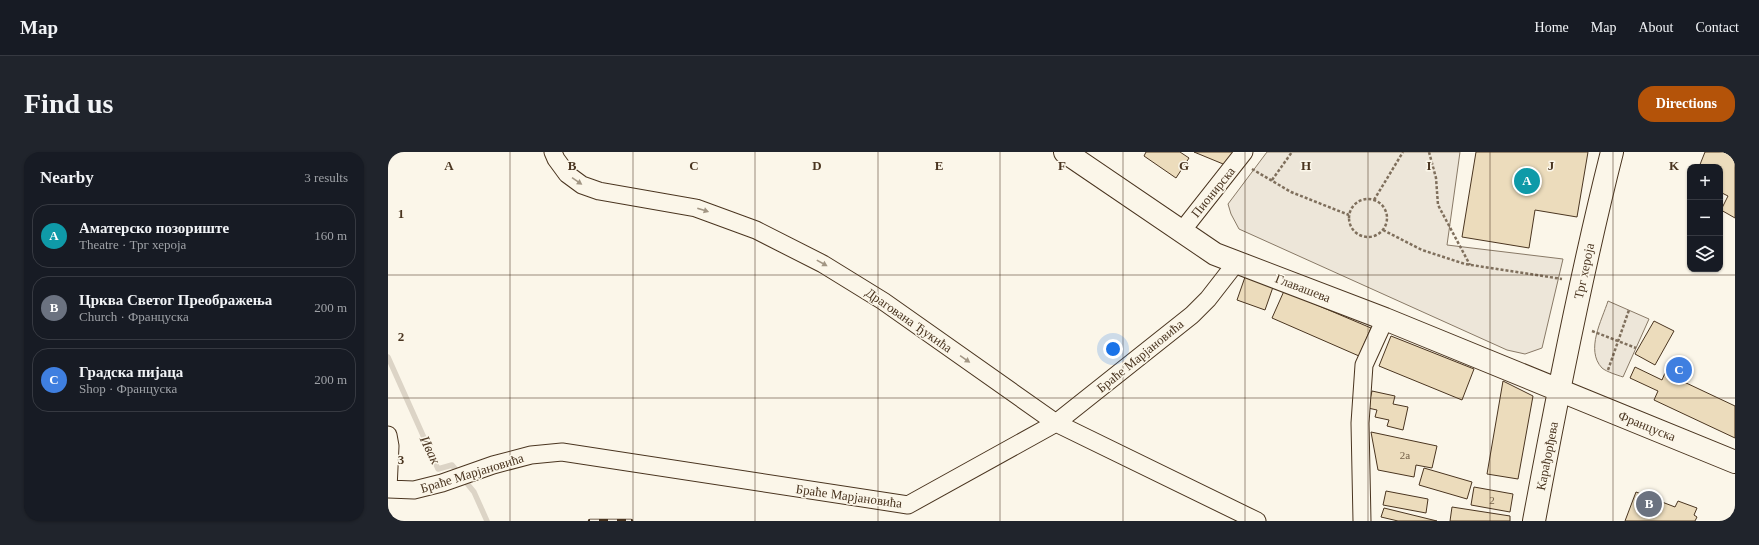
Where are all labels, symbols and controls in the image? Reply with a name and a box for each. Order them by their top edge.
text: Map [20,17,58,38]
text: Home [1535,20,1569,35]
text: Map [1591,20,1616,35]
text: About [1638,20,1673,35]
text: Contact [1695,20,1739,35]
button: Directions [1638,86,1735,122]
text: Find us [24,88,114,119]
text: A [444,158,454,173]
text: B [568,158,577,173]
text: C [689,158,699,173]
text: D [812,158,822,173]
text: E [935,158,943,173]
text: F [1058,158,1066,173]
text: G [1179,158,1189,173]
text: H [1301,158,1311,173]
text: I [1426,158,1432,173]
text: J [1548,158,1555,173]
text: K [1669,158,1680,173]
street label: Пионирска [1188,163,1238,220]
map controls [1687,164,1723,272]
button: + [1687,164,1723,200]
pin: A [1514,166,1540,196]
text: Nearby [40,168,94,187]
text: 3 results [304,170,348,185]
one-way arrow [572,177,583,185]
button: − [1687,200,1723,236]
text: 1 [398,206,404,221]
one-way arrow [698,208,710,214]
text: Аматерско позориште [79,220,229,236]
text: A [49,228,59,243]
text: 160 m [314,228,347,243]
button: layers [1687,236,1723,272]
text: Theatre · Трг хероја [79,237,186,252]
street label: Трг хероја [1571,241,1597,300]
one-way arrow [816,260,828,267]
street label: Главашева [1273,271,1333,305]
street label: Драгована Ђукића [863,285,955,356]
text: Црква Светог Преображења [79,292,272,308]
text: B [50,300,58,315]
text: 200 m [314,300,347,315]
text: Church · Француска [79,309,189,324]
street label: Браће Марјановића [1094,316,1187,396]
text: 2 [398,329,404,344]
your location [1103,339,1123,359]
one-way arrow [959,355,970,363]
pin: C [1666,355,1692,385]
text: Градска пијаца [79,364,183,380]
text: C [49,372,59,387]
text: 200 m [314,372,347,387]
text: Shop · Француска [79,381,177,396]
street label: Француска [1616,408,1678,444]
street label: Карађорђева [1533,420,1561,492]
water label: Ивак [416,432,443,467]
house number: 2a [1400,449,1410,461]
street label: Браће Марјановића [419,450,526,496]
text: 3 [398,452,405,467]
street label: Браће Марјановића [795,481,903,511]
pin: B [1636,489,1662,519]
house number: 2 [1489,494,1495,506]

